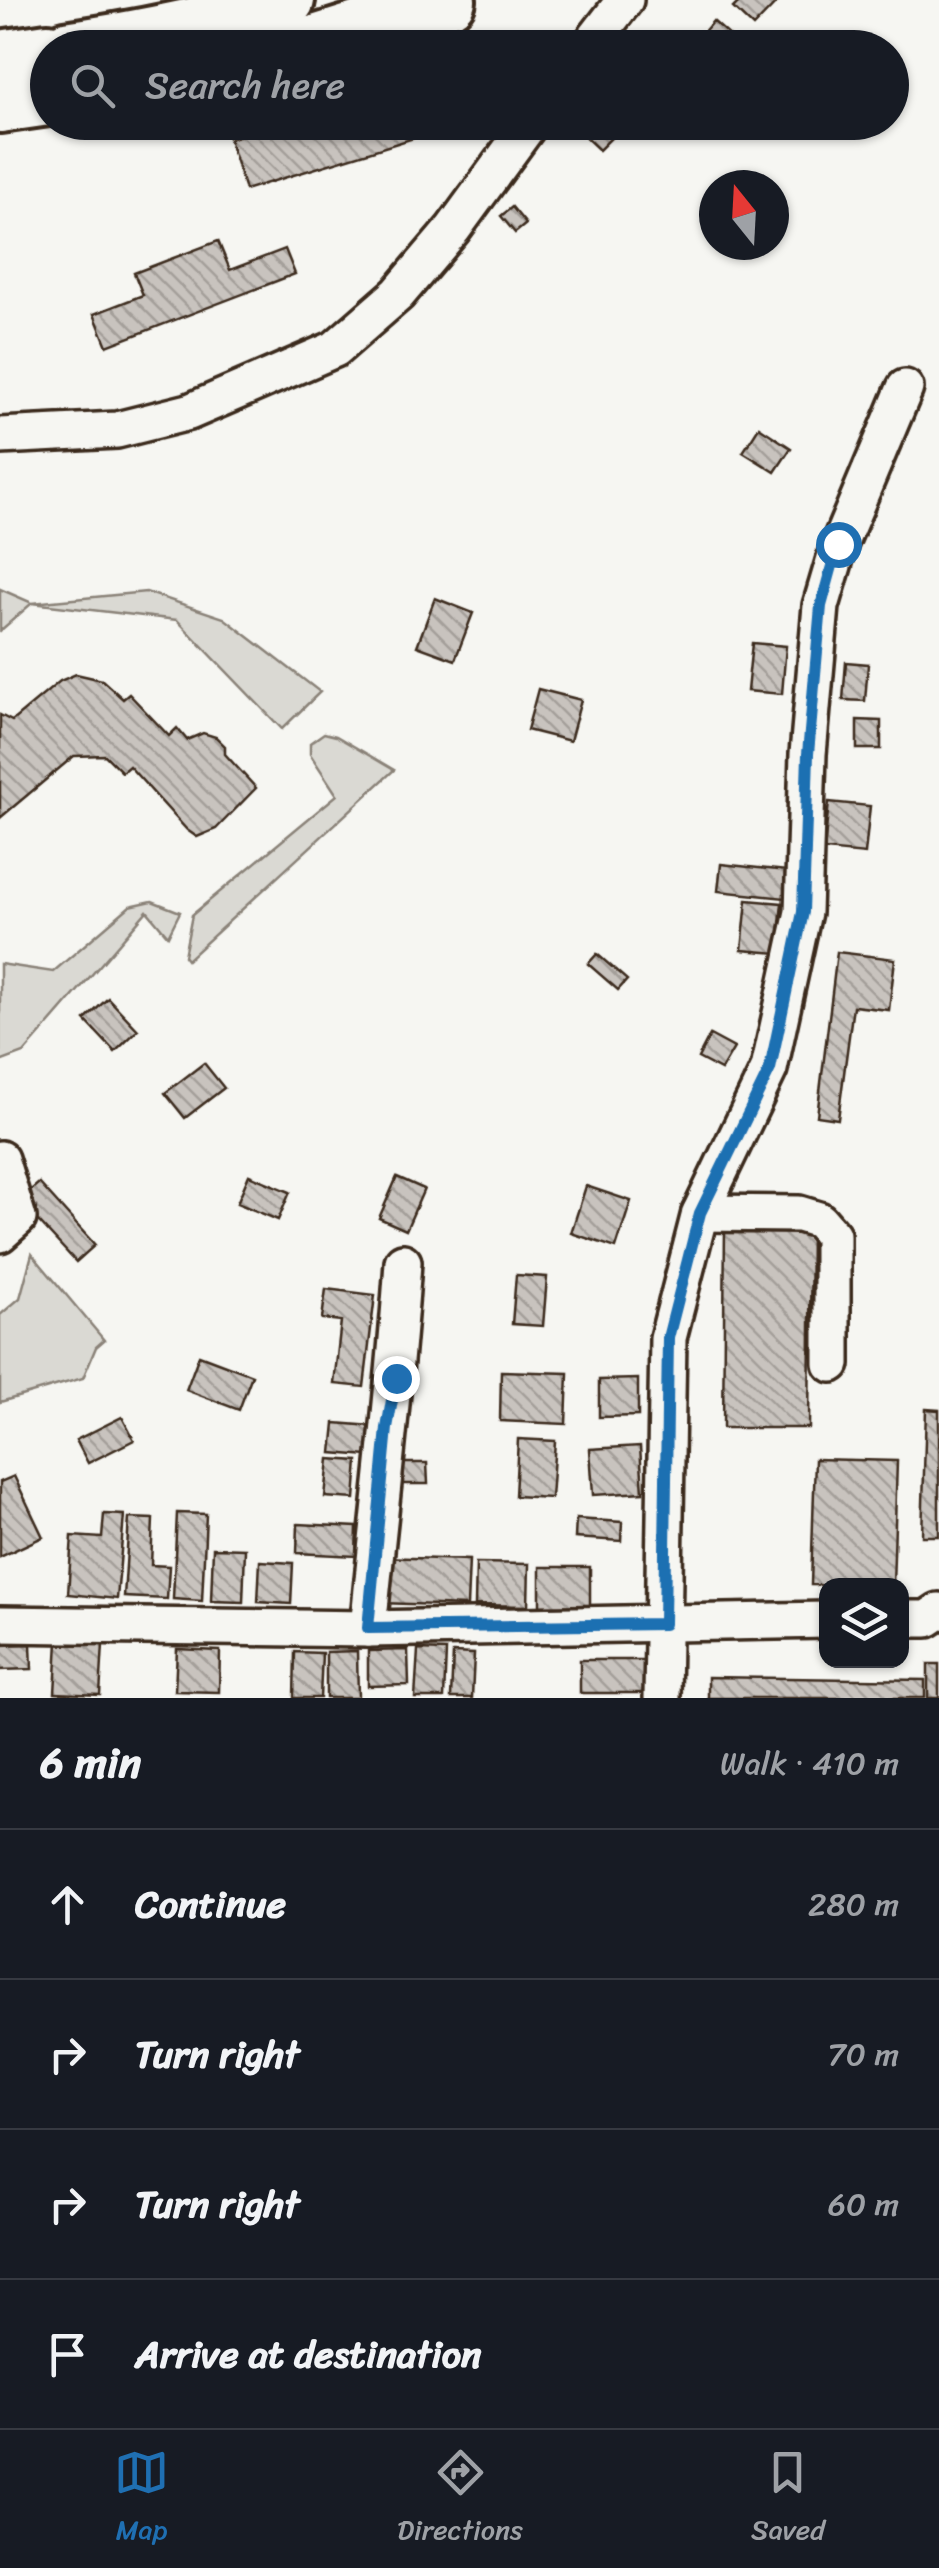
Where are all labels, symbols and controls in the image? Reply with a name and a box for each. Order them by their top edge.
search box [30,30,909,140]
text: Search here [145,52,345,119]
icon: search [65,58,120,113]
north arrow [699,170,789,260]
route start [816,522,862,568]
route end [374,1356,420,1402]
map controls [819,1578,909,1668]
button: layers [819,1578,909,1668]
text: 6 min [40,1726,141,1800]
text: Walk · 410 m [720,1735,899,1792]
text: Continue [135,1871,286,1938]
text: 280 m [808,1876,899,1933]
icon: ahead [40,1877,95,1932]
text: Turn right [135,2021,300,2088]
text: 70 m [828,2026,899,2083]
icon: right [40,2027,95,2082]
text: Turn right [135,2171,300,2238]
text: 60 m [828,2176,899,2233]
icon: right [40,2177,95,2232]
text: Arrive at destination [135,2321,482,2388]
icon: arrive [40,2327,95,2382]
tab: Map [114,2445,169,2554]
tab: Directions [397,2445,523,2554]
tab: Saved [751,2445,825,2554]

